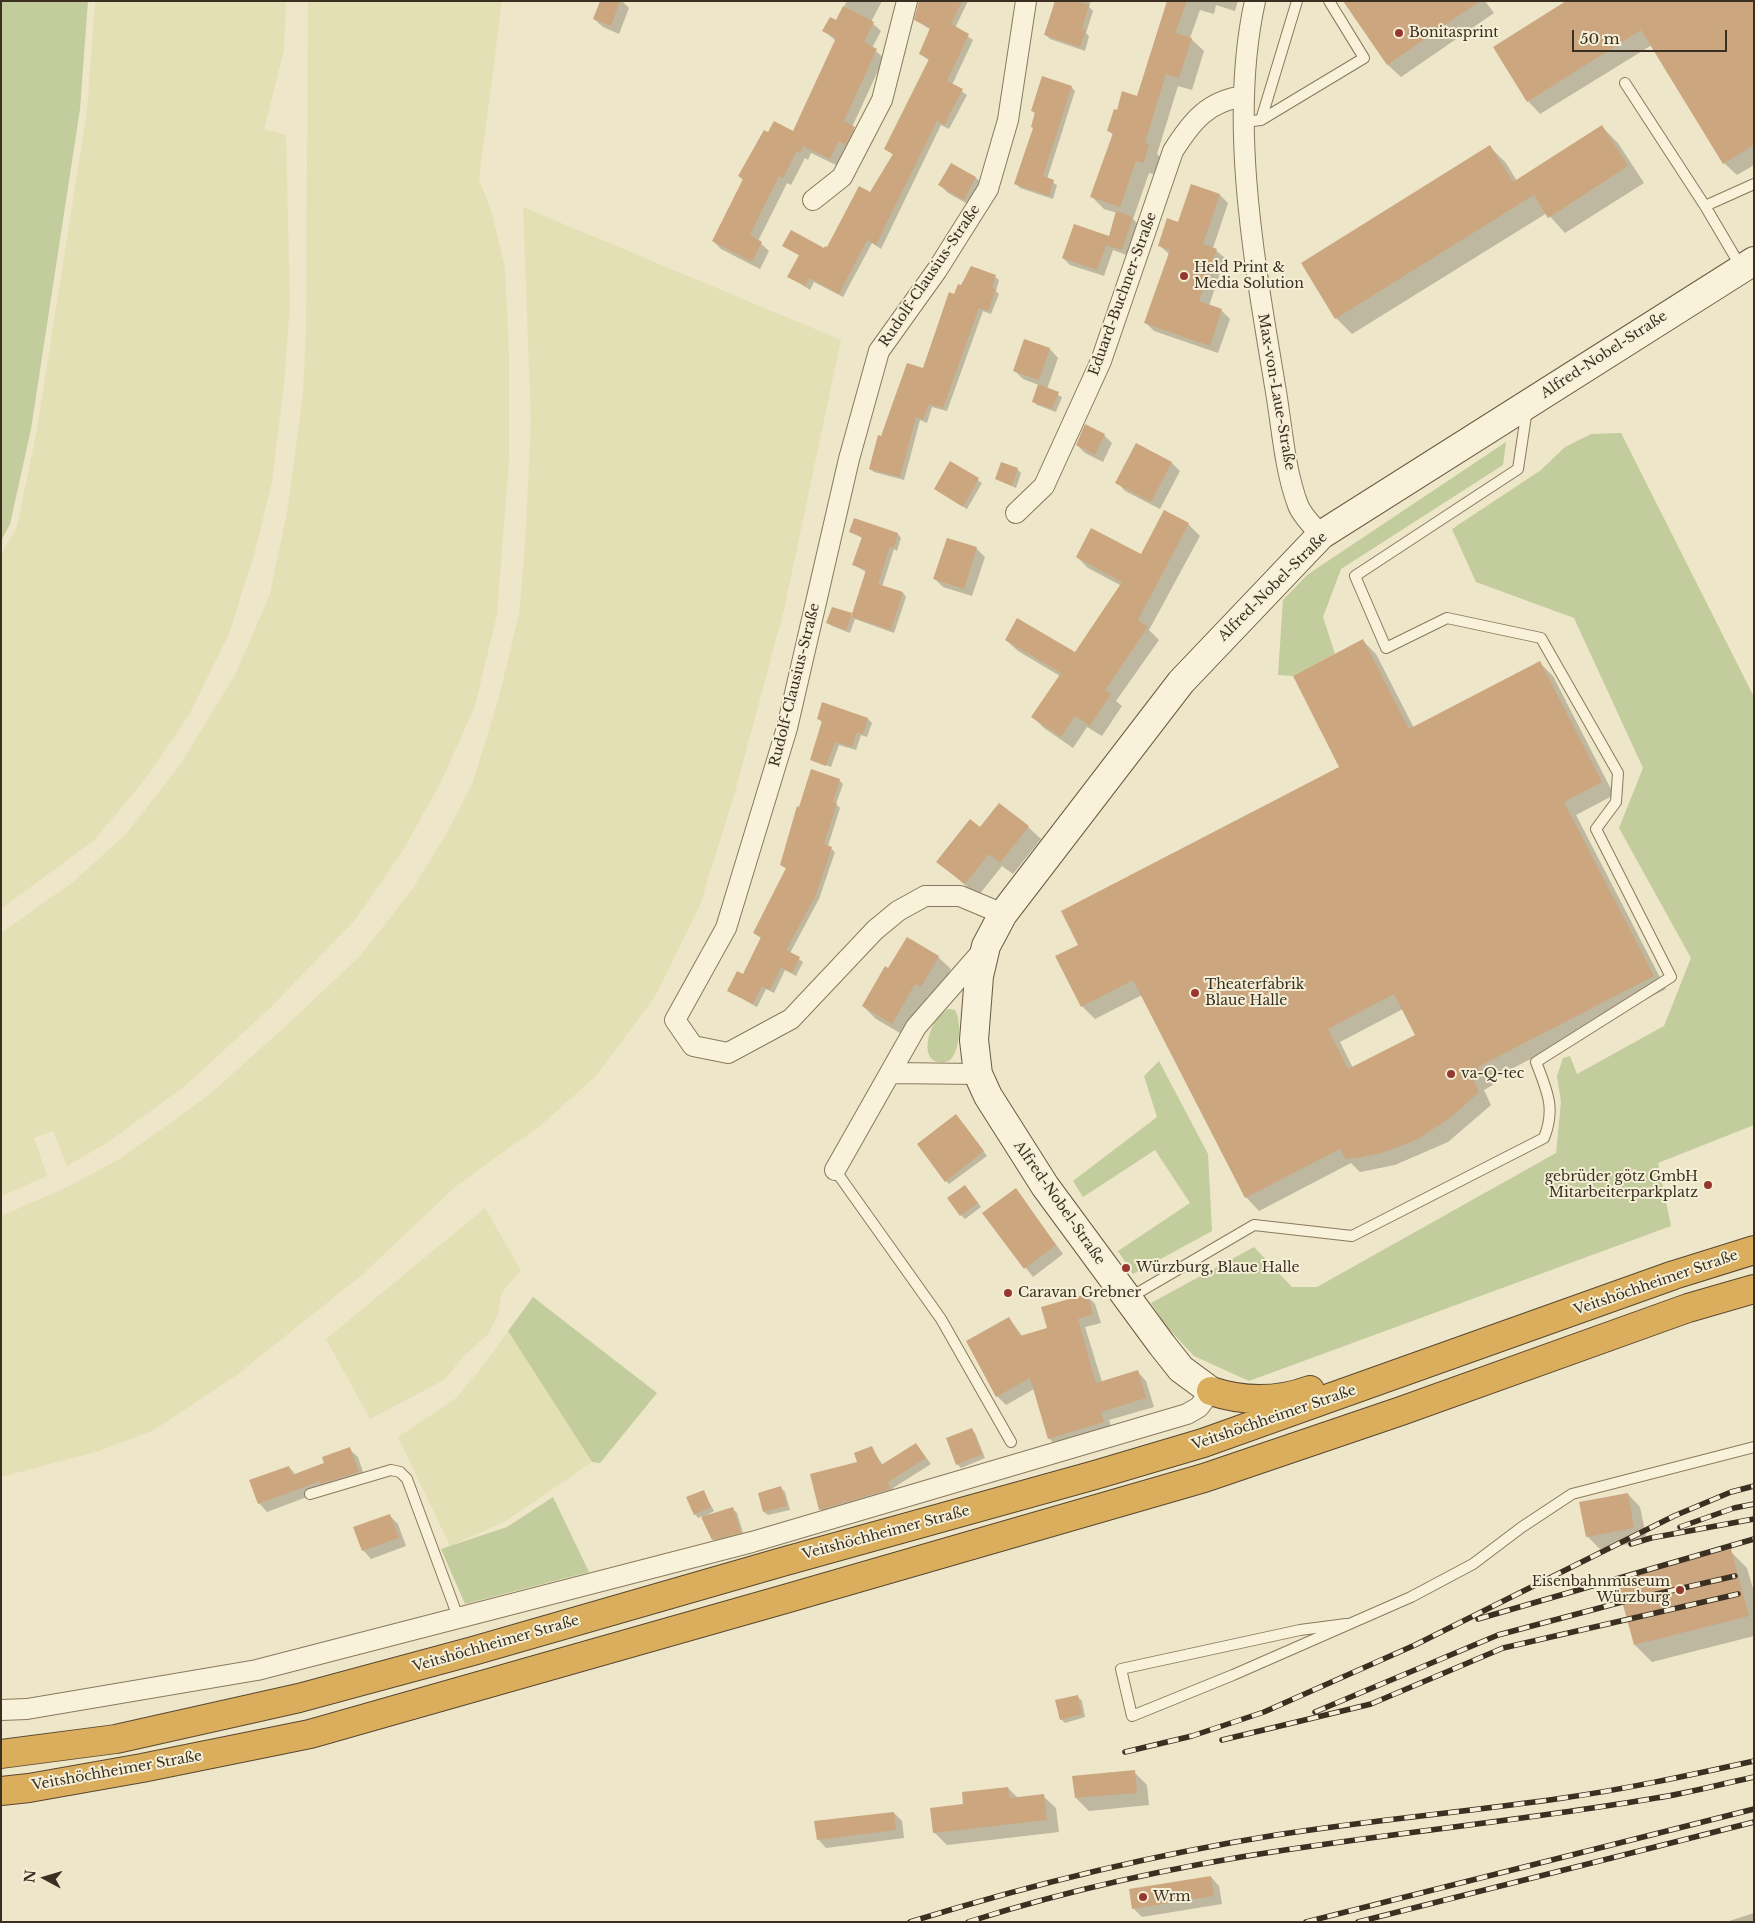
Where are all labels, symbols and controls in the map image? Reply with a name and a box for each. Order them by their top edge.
scale bar [1575,20,1730,52]
place label: Bonitasprint [1409,25,1499,41]
marker: Bonitasprint [1393,27,1405,39]
text: 50 m [1580,29,1620,48]
street label: Rudolf-Clausius-Straße [876,202,984,350]
street label: Eduard-Buchner-Straße [1086,210,1160,378]
place label: Held Print & Media Solution [1194,260,1304,292]
marker: Held Print & Media Solution [1178,270,1190,282]
street label: Alfred-Nobel-Straße [1538,308,1670,402]
street label: Max-von-Laue-Straße [1254,312,1298,472]
street label: Alfred-Nobel-Straße [1215,529,1331,645]
street label: Rudolf-Clausius-Straße [767,601,823,769]
place label: Theaterfabrik Blaue Halle [1205,977,1304,1010]
marker: Theaterfabrik Blaue Halle [1189,987,1201,999]
place label: va-Q-tec [1461,1066,1524,1082]
marker: va-Q-tec [1445,1068,1457,1080]
street label: Alfred-Nobel-Straße [1010,1138,1108,1268]
place label: gebrüder götz GmbH Mitarbeiterparkplatz [1545,1169,1698,1202]
marker: gebrüder götz GmbH Mitarbeiterparkplatz [1702,1179,1714,1191]
street label: Veitshöchheimer Straße [1572,1247,1740,1319]
place label: Würzburg, Blaue Halle [1136,1260,1300,1276]
marker: Würzburg, Blaue Halle [1120,1262,1132,1274]
place label: Caravan Grebner [1018,1285,1141,1301]
marker: Caravan Grebner [1002,1287,1014,1299]
street label: Veitshöchheimer Straße [1190,1382,1358,1454]
street label: Veitshöchheimer Straße [800,1503,972,1563]
place label: Eisenbahnmuseum Würzburg [1532,1574,1670,1606]
marker: Eisenbahnmuseum Würzburg [1674,1584,1686,1596]
street label: Veitshöchheimer Straße [411,1612,581,1676]
street label: Veitshöchheimer Straße [31,1748,203,1794]
north arrow [20,1853,70,1903]
text: N [20,1869,40,1884]
place label: Wrm [1153,1889,1190,1905]
marker: Wrm [1137,1891,1149,1903]

